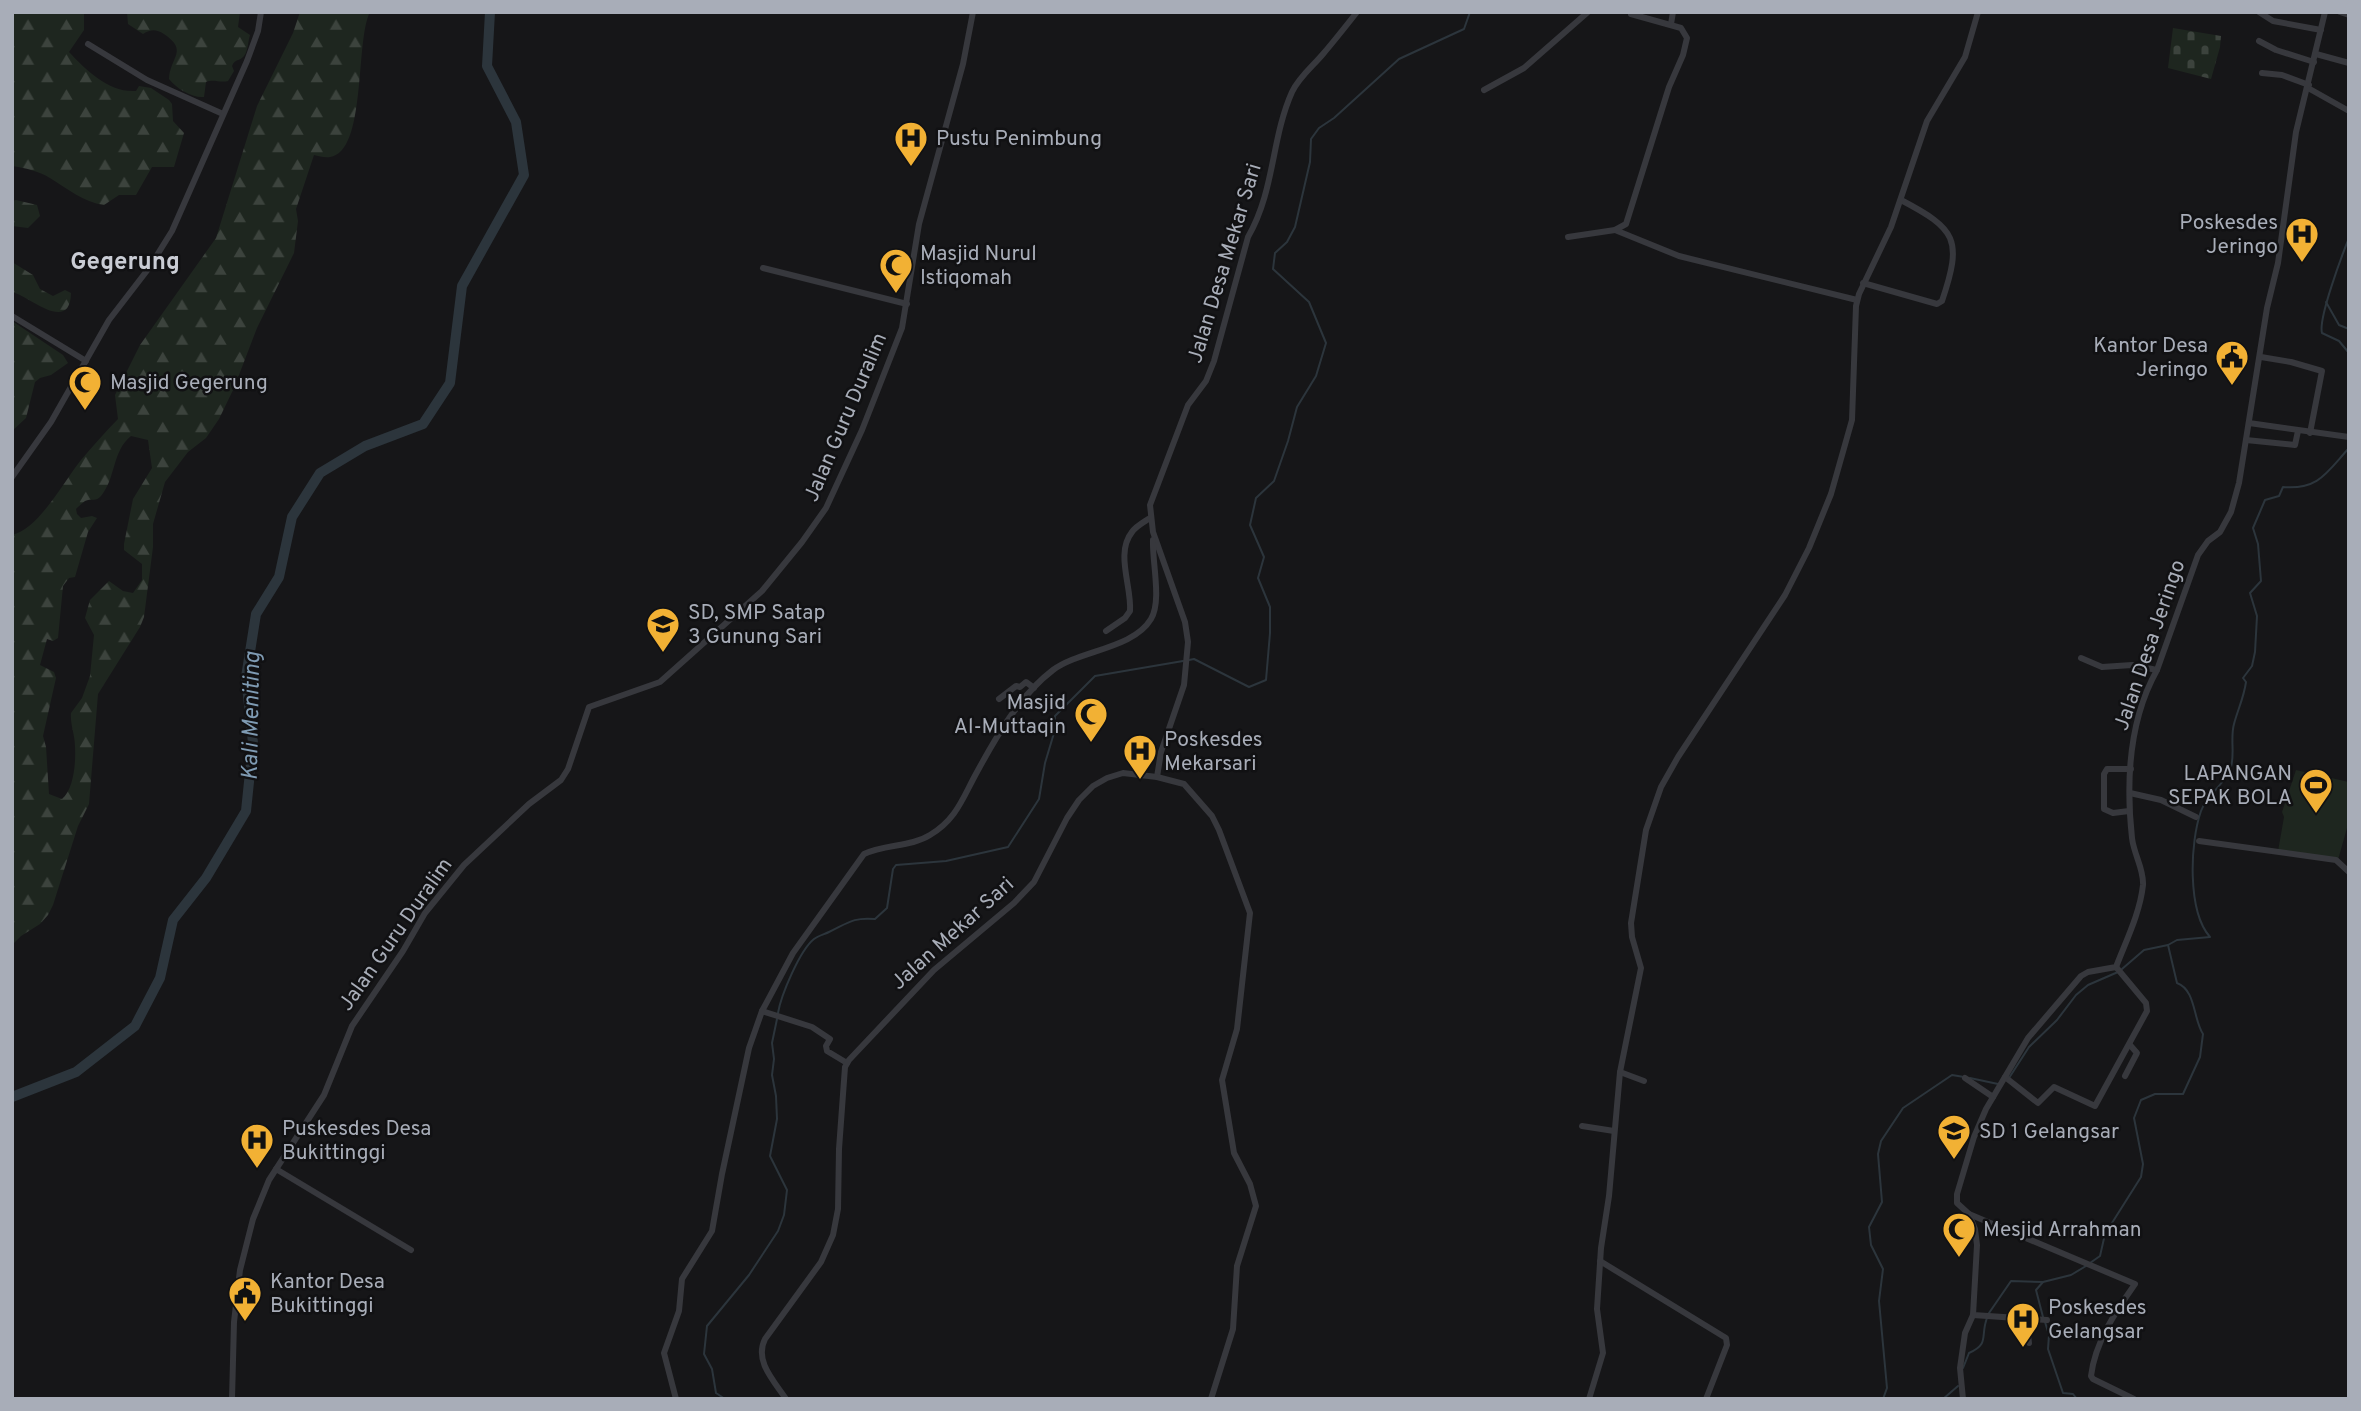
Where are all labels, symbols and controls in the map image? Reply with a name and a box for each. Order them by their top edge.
hospital icon: Pustu Penimbung [892,119,930,168]
place label: Pustu Penimbung [936,126,1102,153]
street label: Jalan Desa Mekar Sari [1182,160,1269,367]
place label: Poskesdes Jeringo [2179,210,2278,261]
hospital icon: Poskesdes Jeringo [2283,215,2321,264]
place label: Masjid Nurul Istiqomah [920,241,1037,292]
mosque icon: Masjid Nurul Istiqomah [877,246,915,295]
district label: Gegerung [70,248,180,278]
street label: Jalan Guru Duralim [799,329,894,506]
place label: Kantor Desa Jeringo [2093,333,2208,384]
public building icon: Kantor Desa Jeringo [2213,338,2251,387]
mosque icon: Masjid Gegerung [66,363,104,412]
place label: Masjid Gegerung [110,370,268,397]
street label: Jalan Desa Jeringo [2109,557,2192,734]
place label: SD, SMP Satap 3 Gunung Sari [688,600,826,651]
school or university icon: SD, SMP Satap 3 Gunung Sari [644,605,682,654]
water label: Kali Meniting [237,651,268,781]
place label: Masjid Al-Muttaqin [954,690,1066,741]
mosque icon: Masjid Al-Muttaqin [1072,695,1110,744]
place label: Poskesdes Mekarsari [1164,727,1263,778]
hospital icon: Poskesdes Mekarsari [1121,732,1159,781]
place label: LAPANGAN SEPAK BOLA [2168,761,2292,812]
sports icon: LAPANGAN SEPAK BOLA [2297,766,2335,815]
street label: Jalan Guru Duralim [333,853,459,1017]
street label: Jalan Mekar Sari [886,872,1020,997]
school or university icon: SD 1 Gelangsar [1935,1112,1973,1161]
place label: Puskesdes Desa Bukittinggi [282,1116,431,1167]
place label: SD 1 Gelangsar [1979,1119,2119,1146]
hospital icon: Puskesdes Desa Bukittinggi [238,1121,276,1170]
mosque icon: Mesjid Arrahman [1940,1210,1978,1259]
place label: Mesjid Arrahman [1983,1217,2142,1244]
place label: Kantor Desa Bukittinggi [270,1269,385,1320]
public building icon: Kantor Desa Bukittinggi [226,1274,264,1323]
place label: Poskesdes Gelangsar [2048,1295,2147,1346]
hospital icon: Poskesdes Gelangsar [2004,1300,2042,1349]

